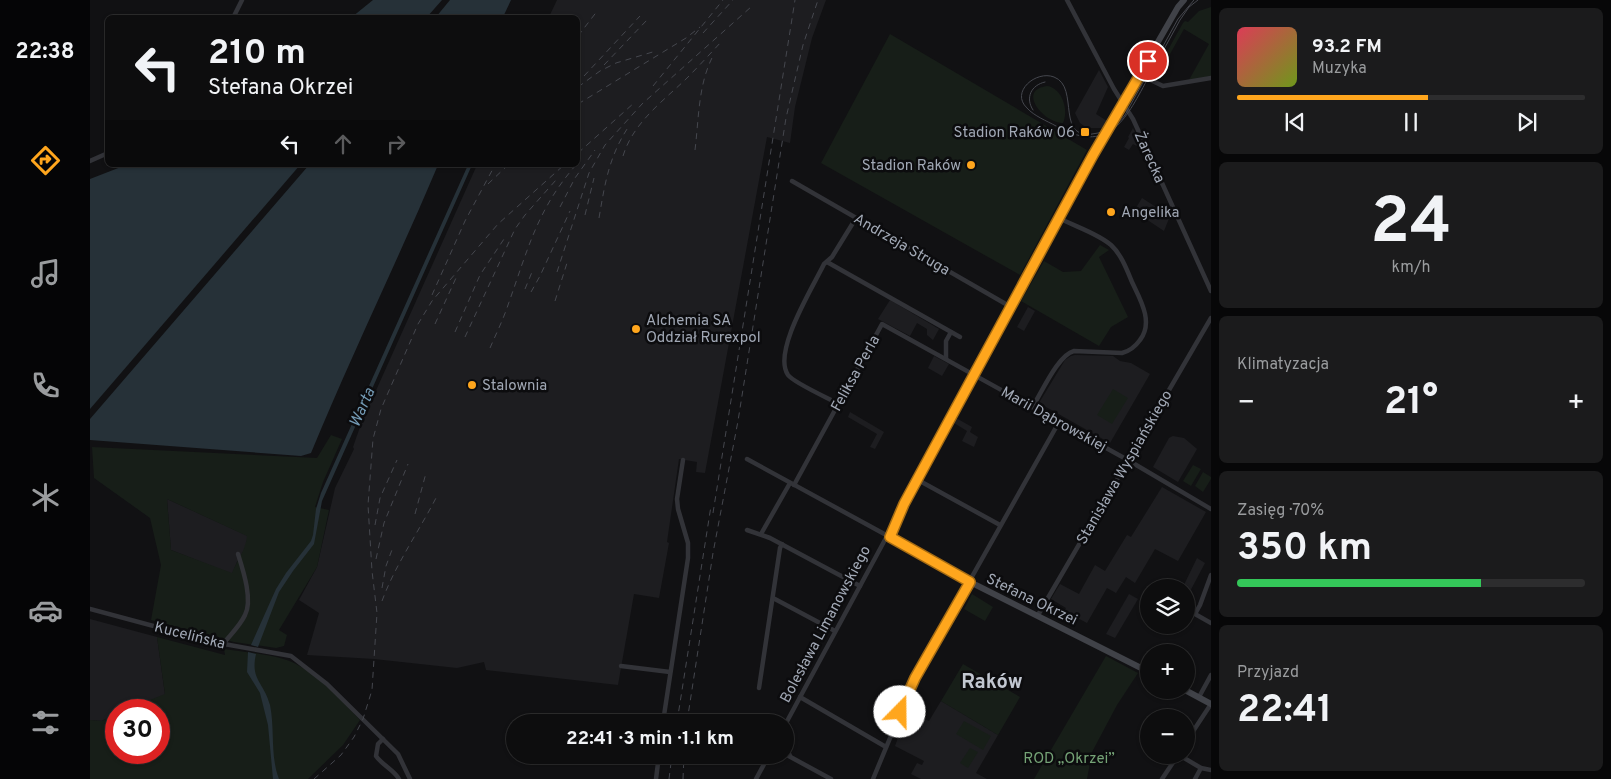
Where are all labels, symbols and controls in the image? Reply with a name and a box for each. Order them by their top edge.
text: 210 m [208,32,306,76]
icon: left [125,35,190,100]
text: 93.2 FM [1312,35,1382,59]
text: 22:38 [15,39,75,66]
pin [1127,40,1169,82]
icon: arrive [1134,47,1162,75]
text: Muzyka [1312,59,1367,79]
text: Stefana Okrzei [208,75,353,102]
icon: previous [1281,108,1309,136]
icon: pause [1397,108,1425,136]
icon: next [1513,108,1541,136]
place label: Stadion Raków 06 [954,124,1075,143]
marker: Stadion Raków 06 [1079,126,1091,138]
street label: Żarecka [1129,128,1169,186]
icon: left [276,130,304,158]
icon: ahead [329,130,357,158]
icon: right [382,130,410,158]
icon: directions [28,143,63,178]
place label: Stadion Raków [862,157,961,176]
marker: Stadion Raków [965,159,977,171]
text: 24 [1370,184,1452,266]
place label: Angelika [1121,204,1180,223]
marker: Angelika [1105,206,1117,218]
street label: Andrzeja Struga [850,210,953,281]
icon: music [28,256,63,291]
text: km/h [1392,258,1430,278]
place label: Alchemia SA Oddział Rurexpol [646,312,761,348]
marker: Alchemia SA Oddział Rurexpol [630,323,642,335]
street label: Feliksa Perla [828,332,885,415]
text: Klimatyzacja [1237,355,1329,375]
icon: phone [28,368,63,403]
place label: Stalownia [482,377,547,396]
marker: Stalownia [466,379,478,391]
text: 21° [1384,379,1438,428]
street label: Marii Dąbrowskiej [997,383,1109,457]
water label: Warta [345,384,381,431]
text: − [1237,386,1255,422]
text: + [1567,386,1585,422]
street label: Stanisława Wyspiańskiego [1073,387,1177,548]
icon: climate [28,480,63,515]
text: Zasięg · 70% [1237,501,1324,521]
text: 350 km [1237,525,1372,574]
street label: Bolesława Limanowskiego [777,543,876,707]
street label: Stefana Okrzei [983,570,1080,631]
map controls [1140,579,1195,764]
button: layers [1140,579,1195,634]
icon: car [28,593,63,628]
street label: Kucelińska [152,618,227,654]
button: + [1140,644,1195,699]
text: Przyjazd [1237,663,1299,683]
district label: Raków [961,670,1023,696]
position arrow [873,685,925,737]
text: 22:41 [1237,687,1332,736]
speed limit sign: 30 [105,699,170,764]
icon: filters [28,705,63,740]
button: − [1140,709,1195,764]
text: 22:41 · 3 min · 1.1 km [566,727,734,751]
park label: ROD „Okrzei” [1023,750,1115,769]

